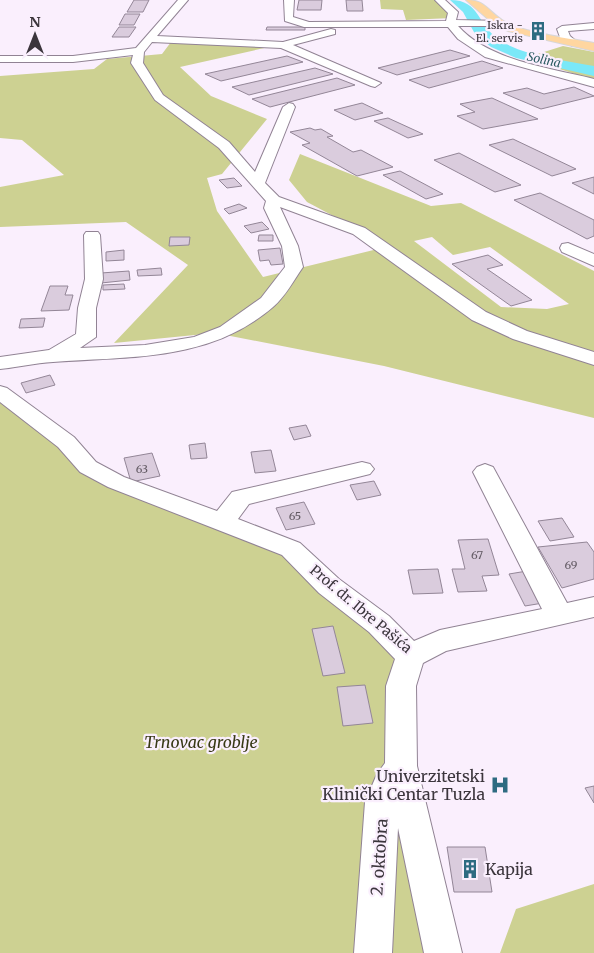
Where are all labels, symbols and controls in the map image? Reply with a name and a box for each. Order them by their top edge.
north arrow [10,10,60,60]
text: N [29,13,41,31]
place label: Iskra - El. servis [476,18,523,45]
building icon: Iskra - El. servis [527,20,549,42]
water label: Solina [526,49,562,70]
house number: 63 [136,462,148,476]
house number: 65 [289,509,301,523]
house number: 67 [471,548,483,562]
house number: 69 [564,558,578,572]
street label: Prof. dr. Ibre Pašića [306,561,416,657]
park label: Trnovac groblje [144,732,258,752]
place label: Univerzitetski Klinički Centar Tuzla [322,766,485,804]
hospital icon: Univerzitetski Klinički Centar Tuzla [489,774,511,796]
street label: 2. oktobra [366,817,392,896]
building icon: Kapija [459,858,481,880]
place label: Kapija [485,859,533,879]

